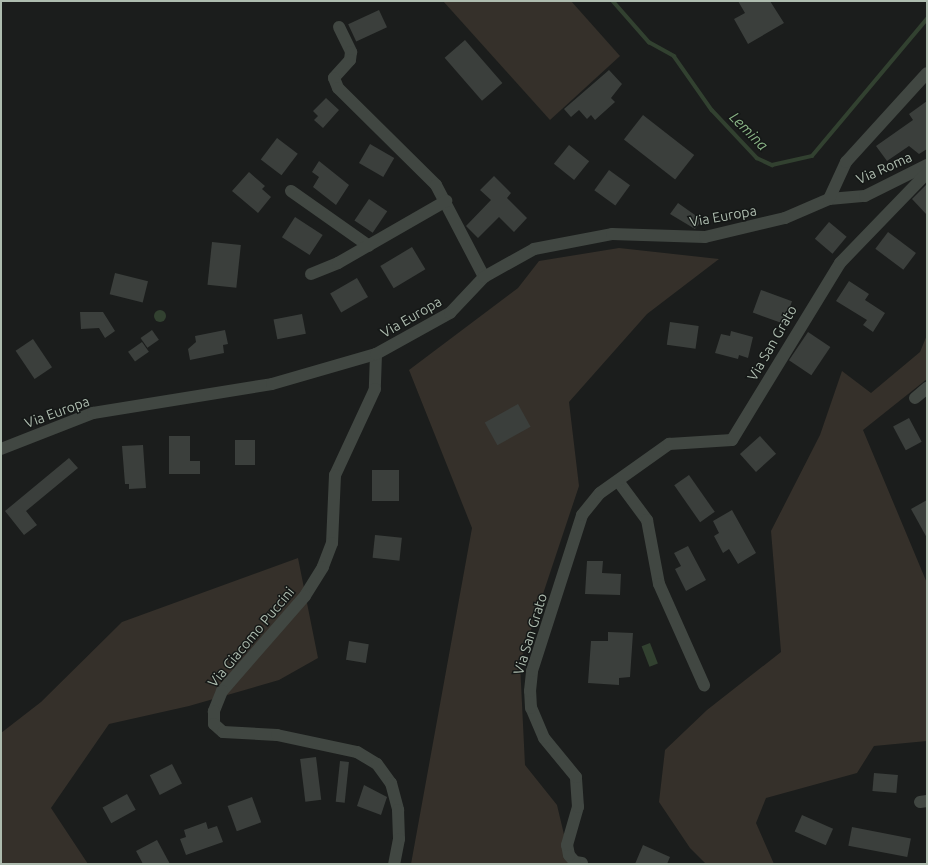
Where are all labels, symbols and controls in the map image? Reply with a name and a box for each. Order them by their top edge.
water label: Lemina [726,108,772,154]
street label: Via Roma [853,148,915,188]
street label: Via Europa [688,202,758,230]
street label: Via Europa [377,293,445,341]
street label: Via San Grato [744,302,800,384]
street label: Via Europa [22,393,92,431]
street label: Via Giacomo Puccini [204,584,298,690]
street label: Via San Grato [510,591,550,677]

